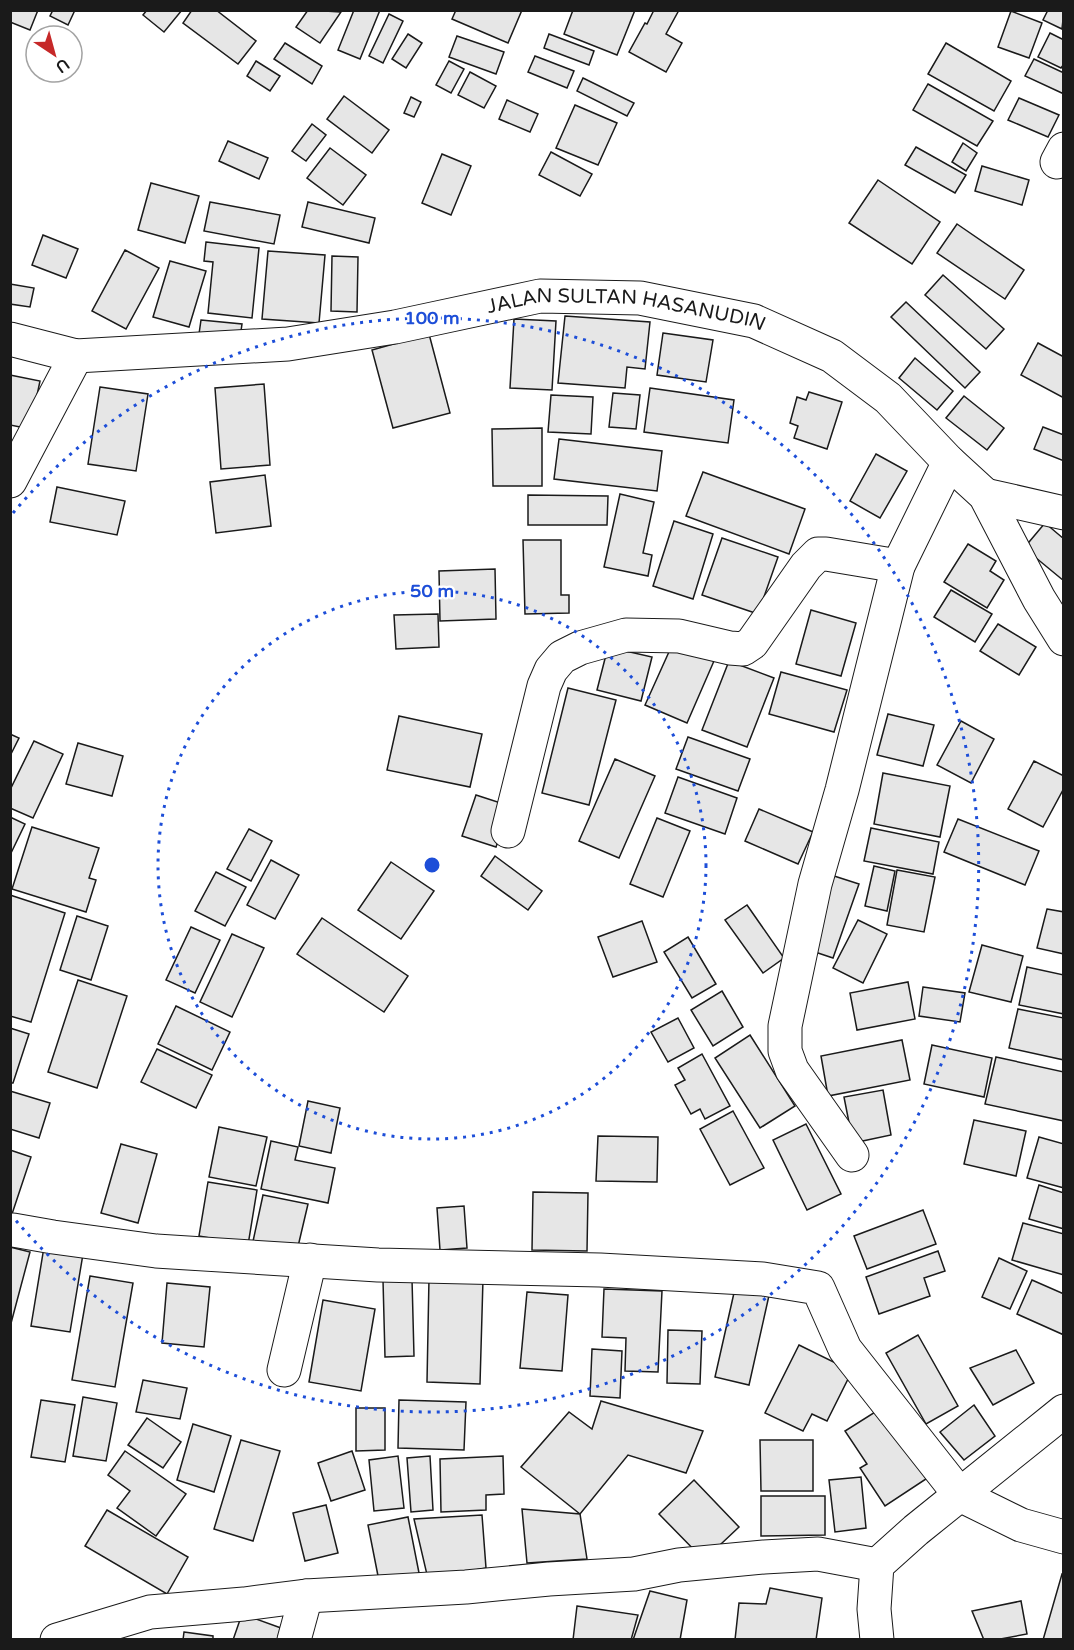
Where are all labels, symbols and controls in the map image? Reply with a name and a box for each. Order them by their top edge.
north arrow [24,24,84,84]
text: U [51,54,73,77]
street label: JALAN SULTAN HASANUDIN [485,284,769,337]
text: 100 m [404,307,460,329]
text: 50 m [410,580,454,602]
centre of rings [422,855,442,875]

